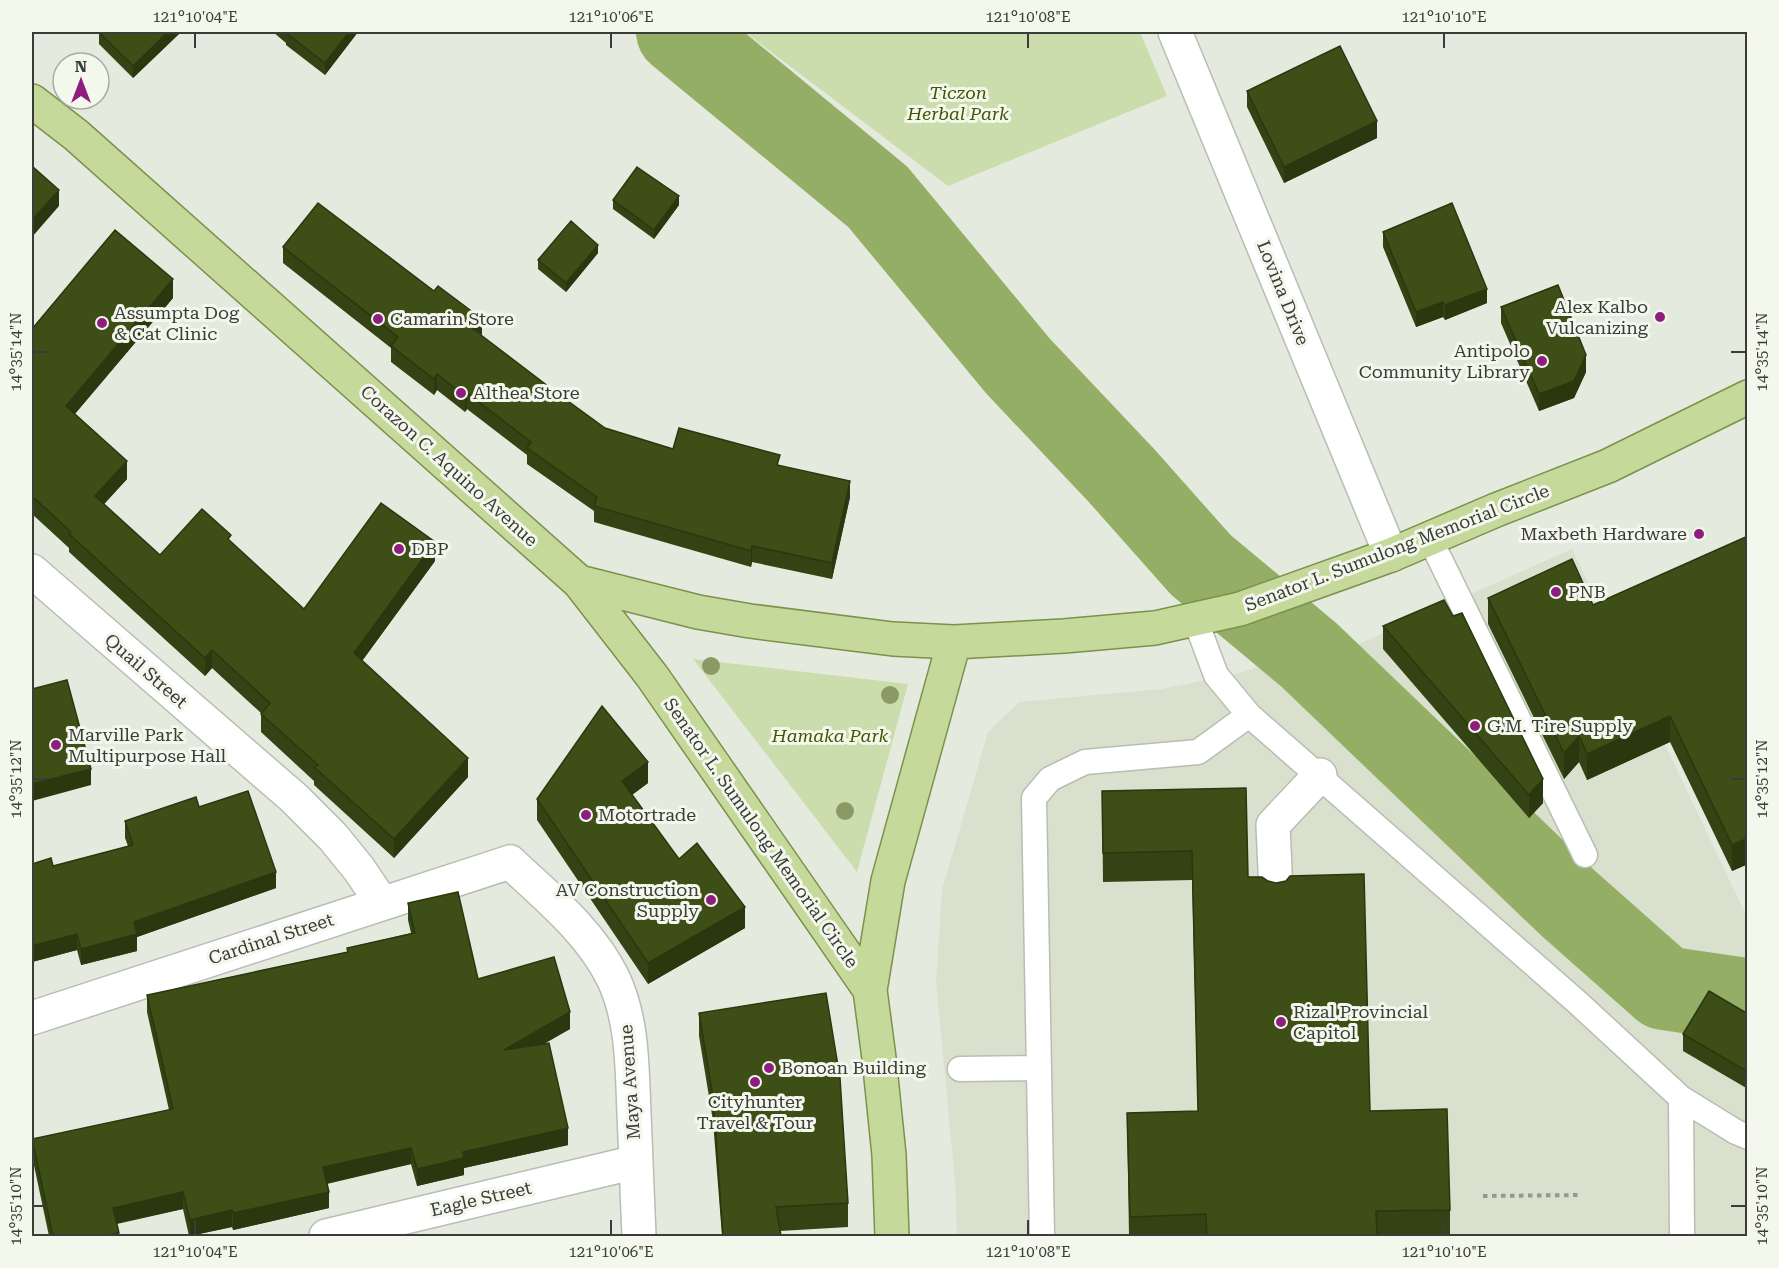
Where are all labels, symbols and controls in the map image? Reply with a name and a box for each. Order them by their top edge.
text: 121°10'04"E [152,8,238,26]
text: 121°10'06"E [568,8,654,26]
text: 121°10'08"E [985,8,1071,26]
text: 121°10'10"E [1401,8,1487,26]
north arrow [51,51,111,111]
text: N [75,57,87,76]
park label: Ticzon Herbal Park [906,82,1009,124]
street label: Lovina Drive [1253,237,1314,348]
place label: Alex Kalbo Vulcanizing [1546,296,1649,338]
place label: Assumpta Dog & Cat Clinic [114,302,240,344]
place label: Camarin Store [390,308,514,329]
marker: Alex Kalbo Vulcanizing [1653,310,1667,324]
text: 14°35'14"N [7,312,25,392]
marker: Camarin Store [371,312,385,326]
text: 14°35'14"N [1753,312,1771,392]
marker: Assumpta Dog & Cat Clinic [95,316,109,330]
place label: Antipolo Community Library [1359,340,1530,382]
marker: Antipolo Community Library [1535,354,1549,368]
street label: Corazon C. Aquino Avenue [357,381,542,551]
place label: Althea Store [473,382,580,403]
marker: Althea Store [454,386,468,400]
street label: Senator L. Sumulong Memorial Circle [1242,480,1552,615]
place label: Maxbeth Hardware [1520,523,1687,544]
marker: Maxbeth Hardware [1692,527,1706,541]
place label: DBP [411,538,449,559]
marker: DBP [392,542,406,556]
place label: PNB [1568,581,1606,602]
marker: PNB [1549,585,1563,599]
street label: Quail Street [101,629,192,712]
street label: Senator L. Sumulong Memorial Circle [660,694,863,972]
place label: G.M. Tire Supply [1487,715,1633,736]
marker: G.M. Tire Supply [1468,719,1482,733]
place label: Marville Park Multipurpose Hall [68,724,227,766]
park label: Hamaka Park [771,725,888,746]
marker: Marville Park Multipurpose Hall [49,738,63,752]
text: 14°35'12"N [7,739,25,819]
text: 14°35'12"N [1753,739,1771,819]
place label: Motortrade [598,804,696,825]
marker: Motortrade [579,808,593,822]
place label: AV Construction Supply [556,879,699,921]
marker: AV Construction Supply [704,893,718,907]
street label: Cardinal Street [206,908,336,969]
place label: Rizal Provincial Capitol [1293,1001,1428,1043]
marker: Rizal Provincial Capitol [1274,1015,1288,1029]
street label: Maya Avenue [615,1024,644,1140]
place label: Bonoan Building [781,1057,927,1078]
marker: Bonoan Building [762,1061,776,1075]
marker: Cityhunter Travel & Tour [748,1075,762,1089]
place label: Cityhunter Travel & Tour [697,1091,813,1133]
text: 14°35'10"N [7,1166,25,1246]
text: 14°35'10"N [1753,1166,1771,1246]
street label: Eagle Street [428,1177,534,1220]
text: 121°10'04"E [152,1243,238,1261]
text: 121°10'06"E [568,1243,654,1261]
text: 121°10'08"E [985,1243,1071,1261]
text: 121°10'10"E [1401,1243,1487,1261]

